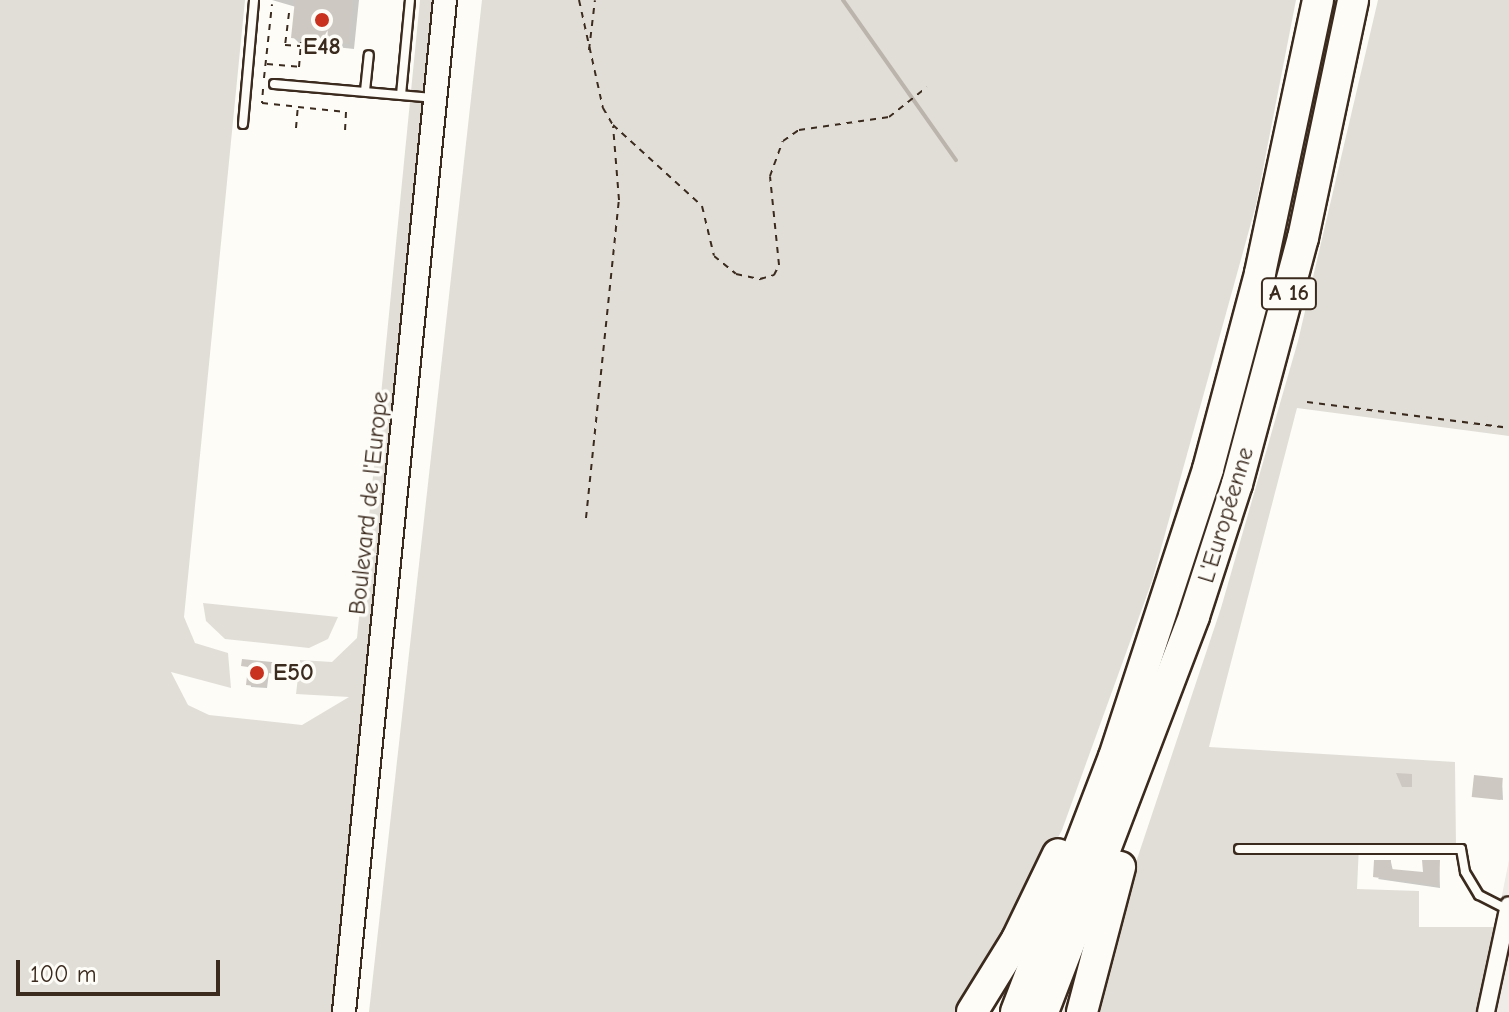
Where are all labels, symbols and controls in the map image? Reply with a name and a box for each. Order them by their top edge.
marker: E48 [313,11,331,29]
place label: E48 [303,33,341,61]
road number: A 16 [1259,276,1319,312]
street label: Boulevard de l'Europe [343,390,395,616]
street label: L'Européenne [1192,444,1260,586]
place label: E50 [273,659,314,687]
marker: E50 [248,664,266,682]
scale bar [20,944,224,994]
text: 100 m [30,960,97,988]

